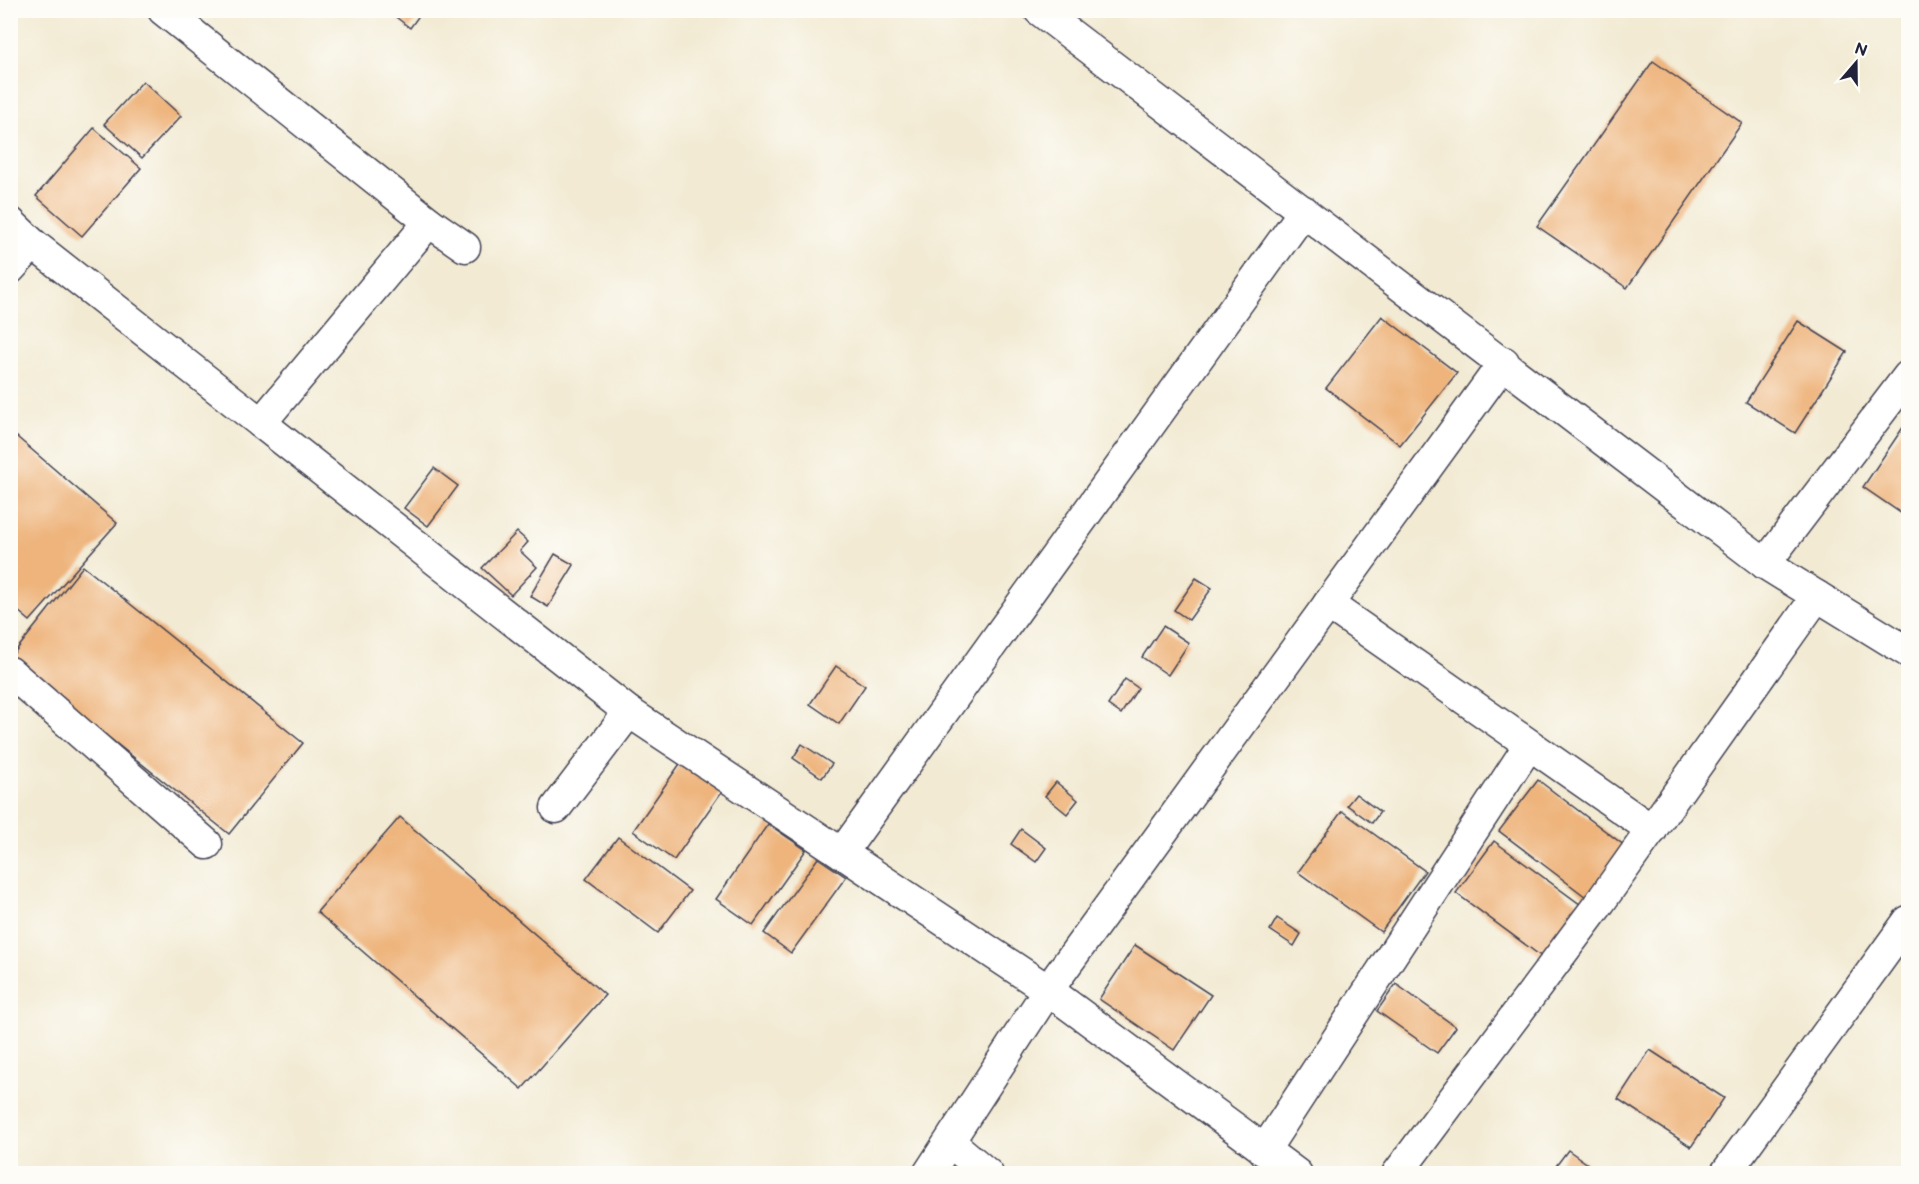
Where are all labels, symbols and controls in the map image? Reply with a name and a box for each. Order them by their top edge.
north arrow [1826,33,1886,93]
text: N [1852,39,1870,61]

